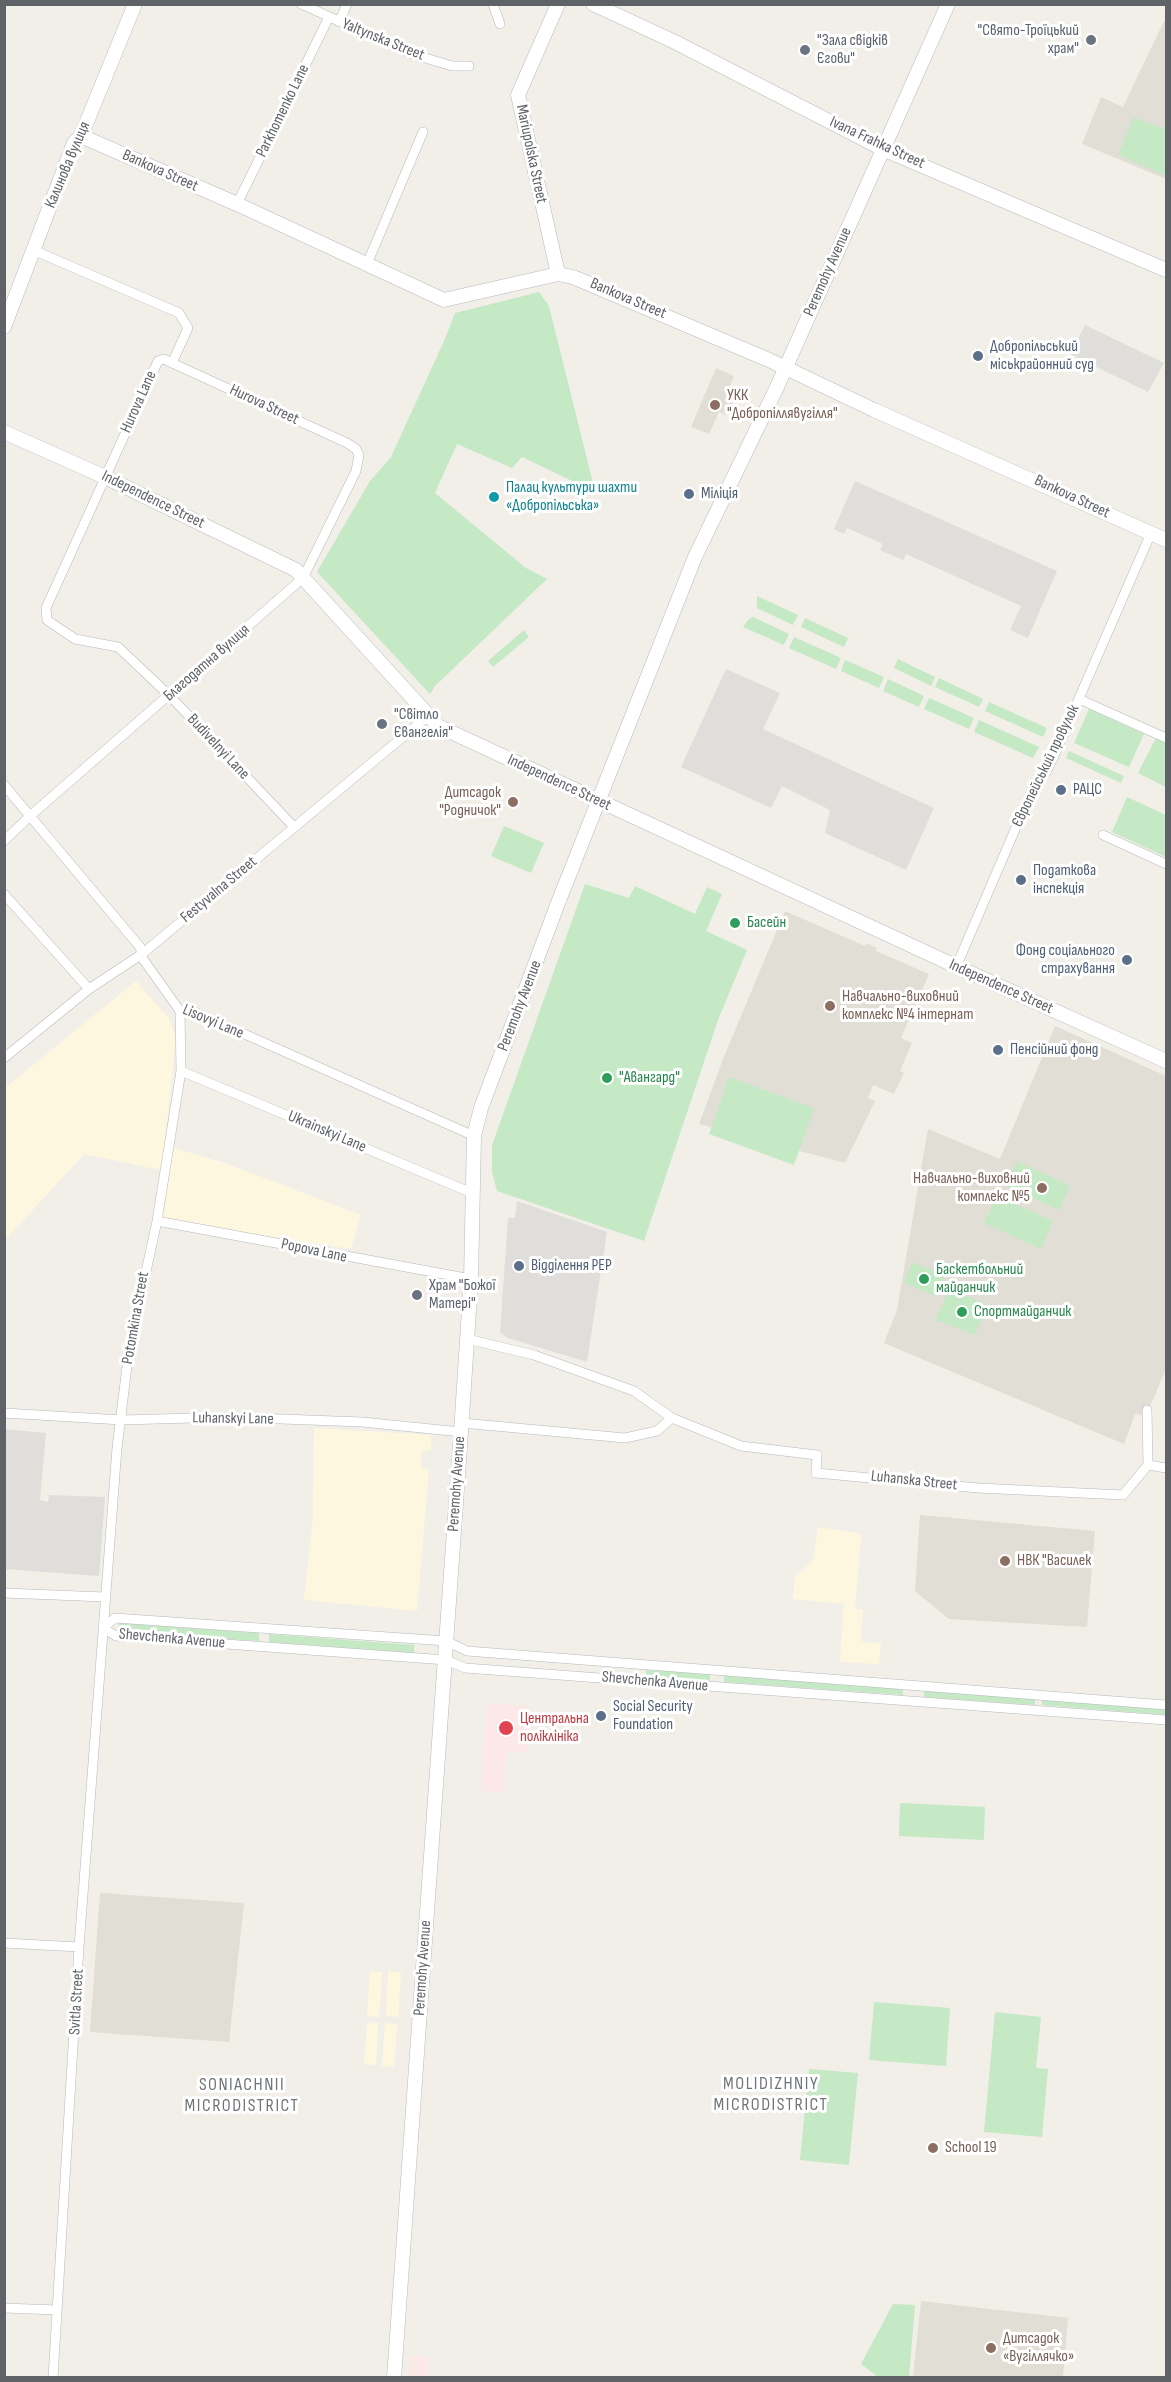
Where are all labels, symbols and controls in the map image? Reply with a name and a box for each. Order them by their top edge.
street label: Yaltynska Street [339,15,427,65]
place label: "Свято-Троїцький храм" [978,21,1079,59]
place label: "Зала свідків Єгови" [817,31,888,69]
marker: "Свято-Троїцький храм" [1084,33,1098,47]
marker: "Зала свідків Єгови" [798,43,812,57]
street label: Parkhomenko Lane [252,61,314,161]
street label: Mariupolska Street [511,103,551,205]
street label: Ivana Frahka Street [826,113,928,173]
street label: Калинова вулиця [41,119,95,211]
street label: Bankova Street [119,146,201,196]
street label: Peremohy Avenue [800,224,856,320]
street label: Bankova Street [587,274,669,324]
place label: Добропільський міськрайонний суд [990,337,1094,375]
marker: Добропільський міськрайонний суд [971,349,985,363]
street label: Hurova Lane [117,368,161,436]
street label: Hurova Street [226,381,302,429]
place label: УКК "Добропіллявугілля" [727,386,838,424]
marker: УКК "Добропіллявугілля" [708,398,722,412]
street label: Independence Street [98,467,208,533]
street label: Bankova Street [1031,471,1113,523]
place label: Палац культури шахти «Добропільська» [506,478,637,516]
place label: Міліція [701,484,738,504]
marker: Міліція [682,487,696,501]
marker: Палац культури шахти «Добропільська» [487,490,501,504]
street label: Благодатна вулиця [160,620,254,706]
street label: Європейський провулок [1008,702,1084,830]
place label: "Світло Євангелія" [394,705,453,743]
street label: Budivelnyi Lane [183,710,253,784]
marker: "Світло Євангелія" [375,717,389,731]
street label: Independence Street [504,751,614,815]
place label: РАЦС [1073,780,1102,800]
place label: Дитсадок "Родничок" [439,783,501,821]
marker: РАЦС [1054,783,1068,797]
marker: Дитсадок "Родничок" [506,795,520,809]
street label: Festyvalna Street [177,853,261,927]
place label: Податкова інспекція [1033,861,1096,899]
marker: Податкова інспекція [1014,873,1028,887]
place label: Басейн [747,913,786,933]
marker: Басейн [728,916,742,930]
place label: Фонд соціального страхування [1016,941,1115,979]
marker: Фонд соціального страхування [1120,953,1134,967]
street label: Independence Street [946,955,1056,1019]
street label: Peremohy Avenue [494,958,546,1054]
place label: Навчально-виховний комплекс №4 інтернат [842,987,973,1025]
marker: Навчально-виховний комплекс №4 інтернат [823,999,837,1013]
street label: Lisovyi Lane [180,1001,246,1043]
place label: Пенсійний фонд [1010,1040,1098,1060]
marker: Пенсійний фонд [991,1043,1005,1057]
place label: "Авангард" [619,1068,680,1088]
marker: "Авангард" [600,1071,614,1085]
street label: Ukrainskyi Lane [285,1107,369,1157]
place label: Навчально-виховний комплекс №5 [913,1169,1030,1207]
marker: Навчально-виховний комплекс №5 [1035,1181,1049,1195]
street label: Popova Lane [279,1235,349,1267]
place label: Відділення РЕР [531,1256,612,1276]
marker: Відділення РЕР [512,1259,526,1273]
place label: Баскетбольний майданчик [936,1260,1023,1298]
street label: Potomkina Street [118,1270,154,1366]
marker: Баскетбольний майданчик [917,1272,931,1286]
place label: Храм "Божої Матері" [429,1276,495,1314]
marker: Храм "Божої Матері" [410,1288,424,1302]
place label: Спортмайданчик [974,1302,1071,1322]
marker: Спортмайданчик [955,1305,969,1319]
street label: Luhanskyi Lane [192,1409,274,1429]
street label: Peremohy Avenue [444,1436,470,1532]
street label: Luhanska Street [870,1467,958,1495]
place label: НВК "Василек [1017,1551,1091,1571]
marker: НВК "Василек [998,1554,1012,1568]
street label: Shevchenka Avenue [118,1625,226,1653]
street label: Shevchenka Avenue [601,1668,709,1696]
place label: Social Security Foundation [613,1697,693,1735]
place label: Центральна поліклініка [520,1709,589,1747]
marker: Social Security Foundation [594,1709,608,1723]
marker: Центральна поліклініка [497,1719,515,1737]
street label: Peremohy Avenue [410,1920,436,2016]
street label: Svitla Street [66,1968,88,2036]
district label: MOLIDIZHNIY MICRODISTRICT [714,2073,828,2116]
district label: SONIACHNII MICRODISTRICT [185,2074,299,2116]
place label: School 19 [945,2138,997,2158]
marker: School 19 [926,2141,940,2155]
place label: Дитсадок «Вугіллячко» [1003,2329,1074,2367]
marker: Дитсадок «Вугіллячко» [984,2341,998,2355]

